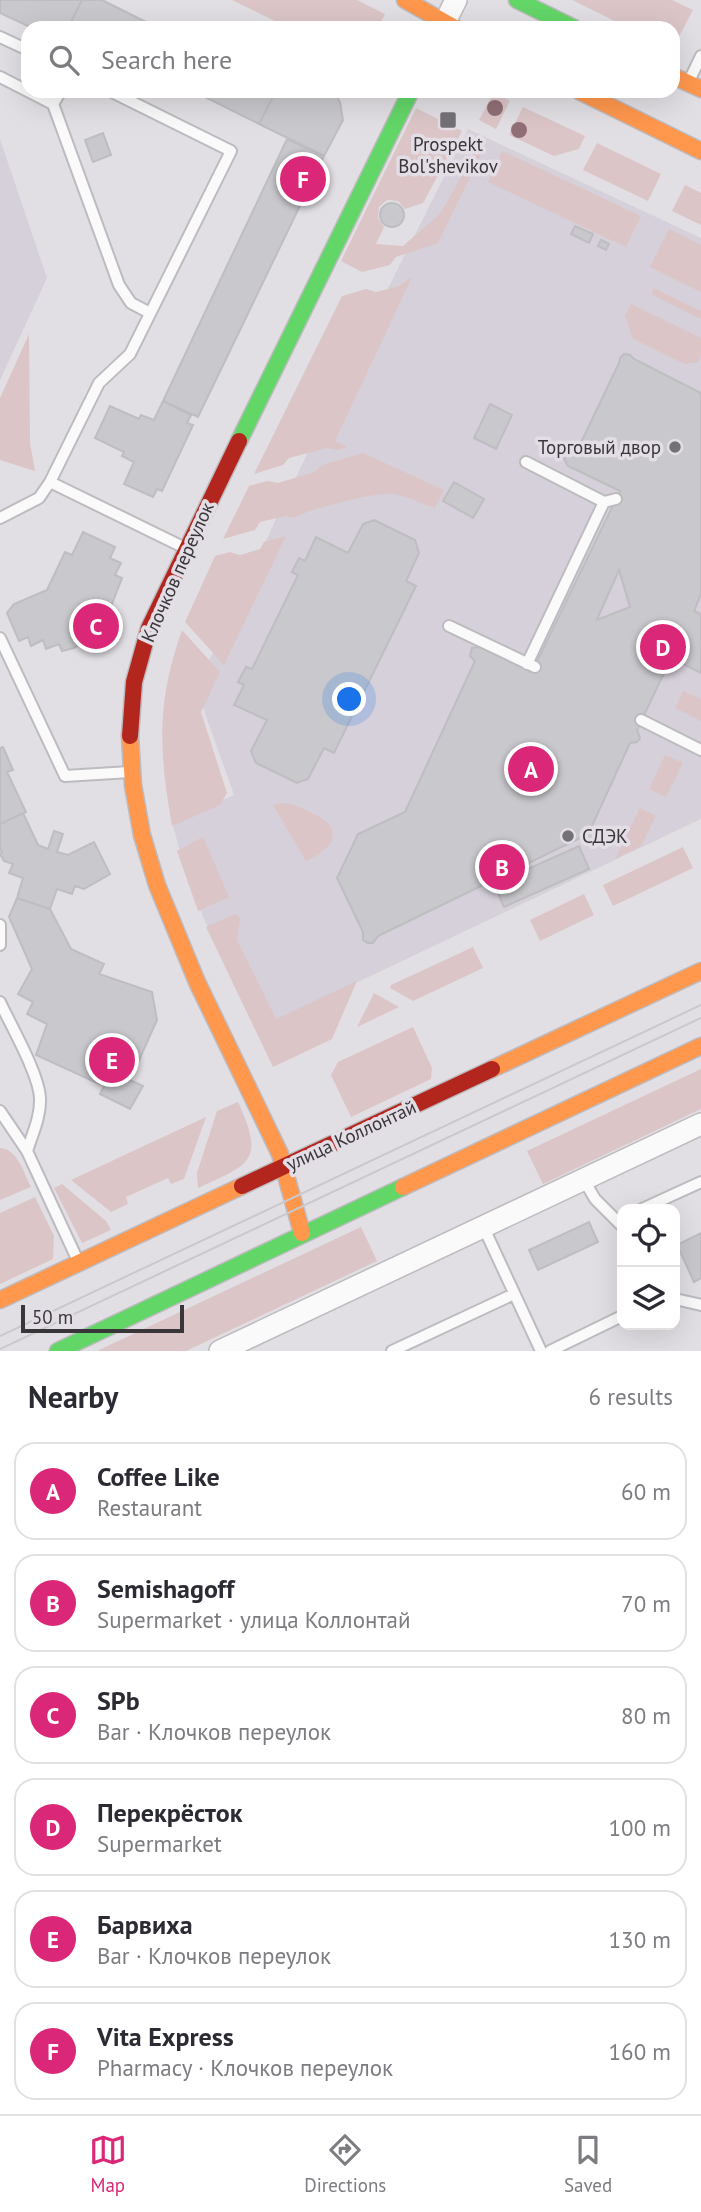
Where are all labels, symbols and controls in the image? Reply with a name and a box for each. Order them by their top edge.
search box [21,21,680,98]
icon: search [45,41,83,79]
text: Search here [101,43,232,76]
marker: Prospekt Bol'shevikov [438,110,458,130]
place label: Prospekt Bol'shevikov [398,132,498,178]
pin: F [280,153,326,205]
place label: Торговый двор [538,435,661,459]
marker: Торговый двор [667,439,683,455]
street label: Клочков переулок [135,498,219,646]
pin: C [73,600,119,652]
pin: D [640,621,686,673]
your location [332,682,366,716]
pin: A [508,743,554,795]
place label: СДЭК [582,824,628,848]
marker: СДЭК [560,828,576,844]
pin: B [479,841,525,893]
pin: E [89,1034,135,1086]
street label: улица Коллонтай [282,1094,420,1176]
map controls [617,1204,680,1330]
button: locate [617,1204,680,1267]
button: layers [617,1267,680,1330]
scale bar [21,1302,184,1334]
text: 50 m [32,1305,73,1329]
text: Nearby [28,1377,118,1416]
text: 6 results [589,1382,673,1411]
text: Coffee Like [97,1460,220,1493]
text: A [46,1477,60,1506]
text: 60 m [621,1477,671,1506]
text: Restaurant [97,1493,202,1522]
text: Semishagoff [97,1572,234,1605]
text: B [46,1589,60,1618]
text: 70 m [621,1589,671,1618]
text: Supermarket · улица Коллонтай [97,1605,411,1634]
text: SPb [97,1684,140,1717]
text: C [47,1701,59,1730]
text: 80 m [621,1701,671,1730]
text: Bar · Клочков переулок [97,1717,331,1746]
text: Перекрёсток [97,1796,242,1829]
text: D [46,1813,60,1842]
text: 100 m [609,1813,671,1842]
text: Supermarket [97,1829,222,1858]
text: Барвиха [97,1908,193,1941]
text: E [47,1925,59,1954]
text: 130 m [609,1925,671,1954]
text: Bar · Клочков переулок [97,1941,331,1970]
text: Vita Express [97,2020,234,2053]
text: F [47,2037,59,2066]
text: 160 m [609,2037,671,2066]
text: Pharmacy · Клочков переулок [97,2053,393,2082]
tab: Map [89,2131,127,2197]
tab: Directions [304,2131,386,2197]
tab: Saved [564,2131,612,2197]

